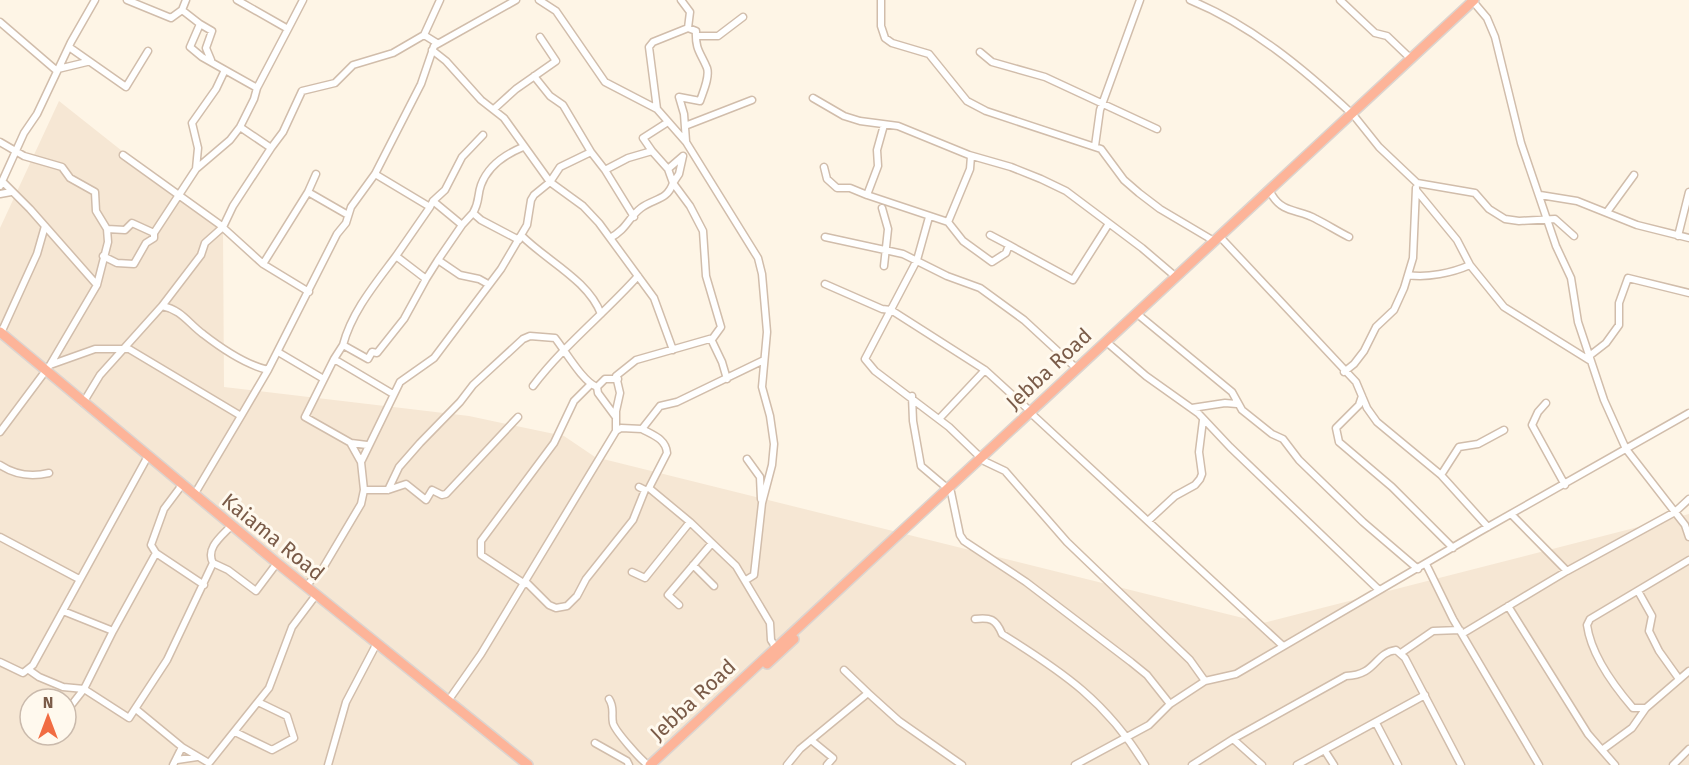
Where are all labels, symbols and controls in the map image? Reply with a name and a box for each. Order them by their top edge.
street label: Jebba Road [1001,323,1097,415]
street label: Kaiama Road [216,488,330,586]
street label: Jebba Road [645,654,741,746]
north arrow [18,687,78,747]
text: N [43,693,53,712]

